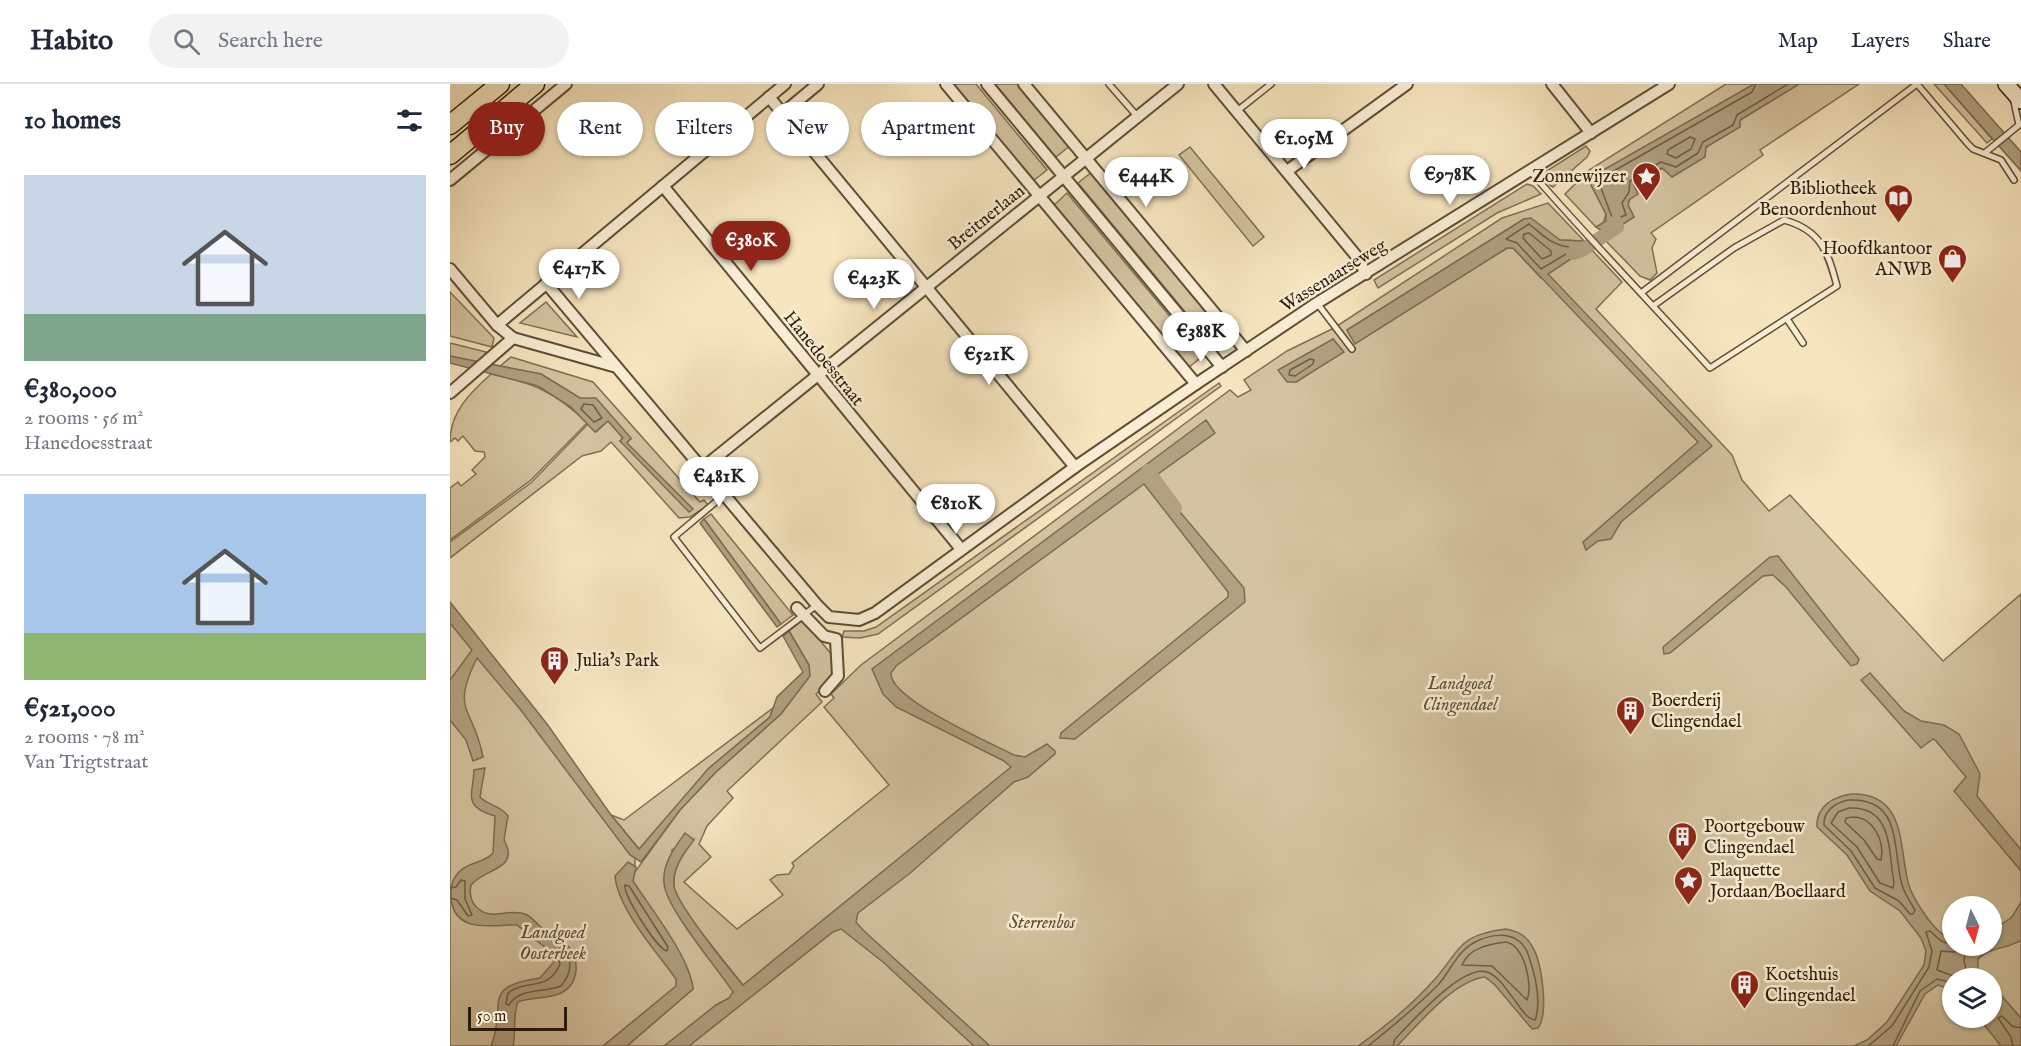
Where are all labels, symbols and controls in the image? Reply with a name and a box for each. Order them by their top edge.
search box [149,14,569,68]
text: Habito [30,24,113,59]
icon: search [170,25,203,58]
text: Search here [218,27,323,55]
text: Map [1778,28,1818,55]
text: Layers [1851,28,1910,55]
text: Share [1943,28,1991,55]
chip: Buy [468,102,545,156]
chip: Rent [557,102,643,156]
chip: Filters [655,102,754,156]
chip: New [766,102,849,156]
chip: Apartment [861,102,996,156]
text: 10 homes [24,104,121,137]
icon: filters [393,104,426,137]
pin: €1.05M [1255,119,1353,170]
text: €1.05M [1274,126,1334,151]
pin: €978K [1408,155,1492,206]
pin: €444K [1104,157,1188,208]
place icon: Zonnewijzer [1631,160,1663,202]
text: €978K [1424,162,1476,187]
text: €444K [1118,164,1174,189]
place label: Zonnewijzer [1532,166,1626,189]
place label: Bibliotheek Benoordenhout [1759,178,1877,222]
street label: Breitnerlaan [944,180,1030,256]
library icon: Bibliotheek Benoordenhout [1882,182,1914,224]
icon: home [171,214,279,322]
pin: €380K [709,221,793,272]
text: €380K [725,228,777,253]
street label: Wassenaarseweg [1276,234,1391,318]
place label: Hoofdkantoor ANWB [1822,238,1932,282]
shop icon: Hoofdkantoor ANWB [1937,242,1969,284]
pin: €417K [537,249,621,300]
text: €417K [553,256,605,281]
pin: €423K [832,259,916,310]
text: €423K [848,266,900,291]
street label: Hanedoesstraat [777,307,868,411]
pin: €388K [1159,312,1243,363]
text: €388K [1176,319,1226,344]
pin: €521K [947,335,1031,386]
text: €521K [964,342,1014,367]
text: €380,000 [24,373,117,406]
text: 2 rooms · 56 m² [24,406,143,431]
text: Hanedoesstraat [24,431,153,456]
pin: €481K [677,457,761,508]
text: €481K [693,464,745,489]
pin: €810K [914,484,998,535]
text: €810K [930,491,982,516]
icon: home [171,533,279,641]
building icon: Julia's Park [539,644,571,686]
place label: Julia's Park [574,650,659,673]
park label: Landgoed Clingendael [1423,673,1499,717]
place label: Boerderij Clingendael [1651,690,1741,734]
text: €521,000 [24,692,116,725]
building icon: Boerderij Clingendael [1614,694,1646,736]
text: 2 rooms · 78 m² [24,725,145,750]
text: Van Trigtstraat [24,750,148,775]
place label: Poortgebouw Clingendael [1704,816,1806,860]
building icon: Poortgebouw Clingendael [1667,820,1699,862]
place label: Plaquette Jordaan/Boellaard [1708,860,1846,904]
place icon: Plaquette Jordaan/Boellaard [1673,864,1705,906]
north arrow [1942,896,2002,956]
map controls [1942,896,2002,1028]
park label: Sterrenbos [1009,912,1076,935]
park label: Landgoed Oosterbeek [520,922,587,966]
place label: Koetshuis Clingendael [1765,964,1855,1008]
building icon: Koetshuis Clingendael [1728,968,1760,1010]
button: layers [1942,968,2002,1028]
scale bar [468,1004,567,1032]
text: 50 m [477,1007,506,1027]

